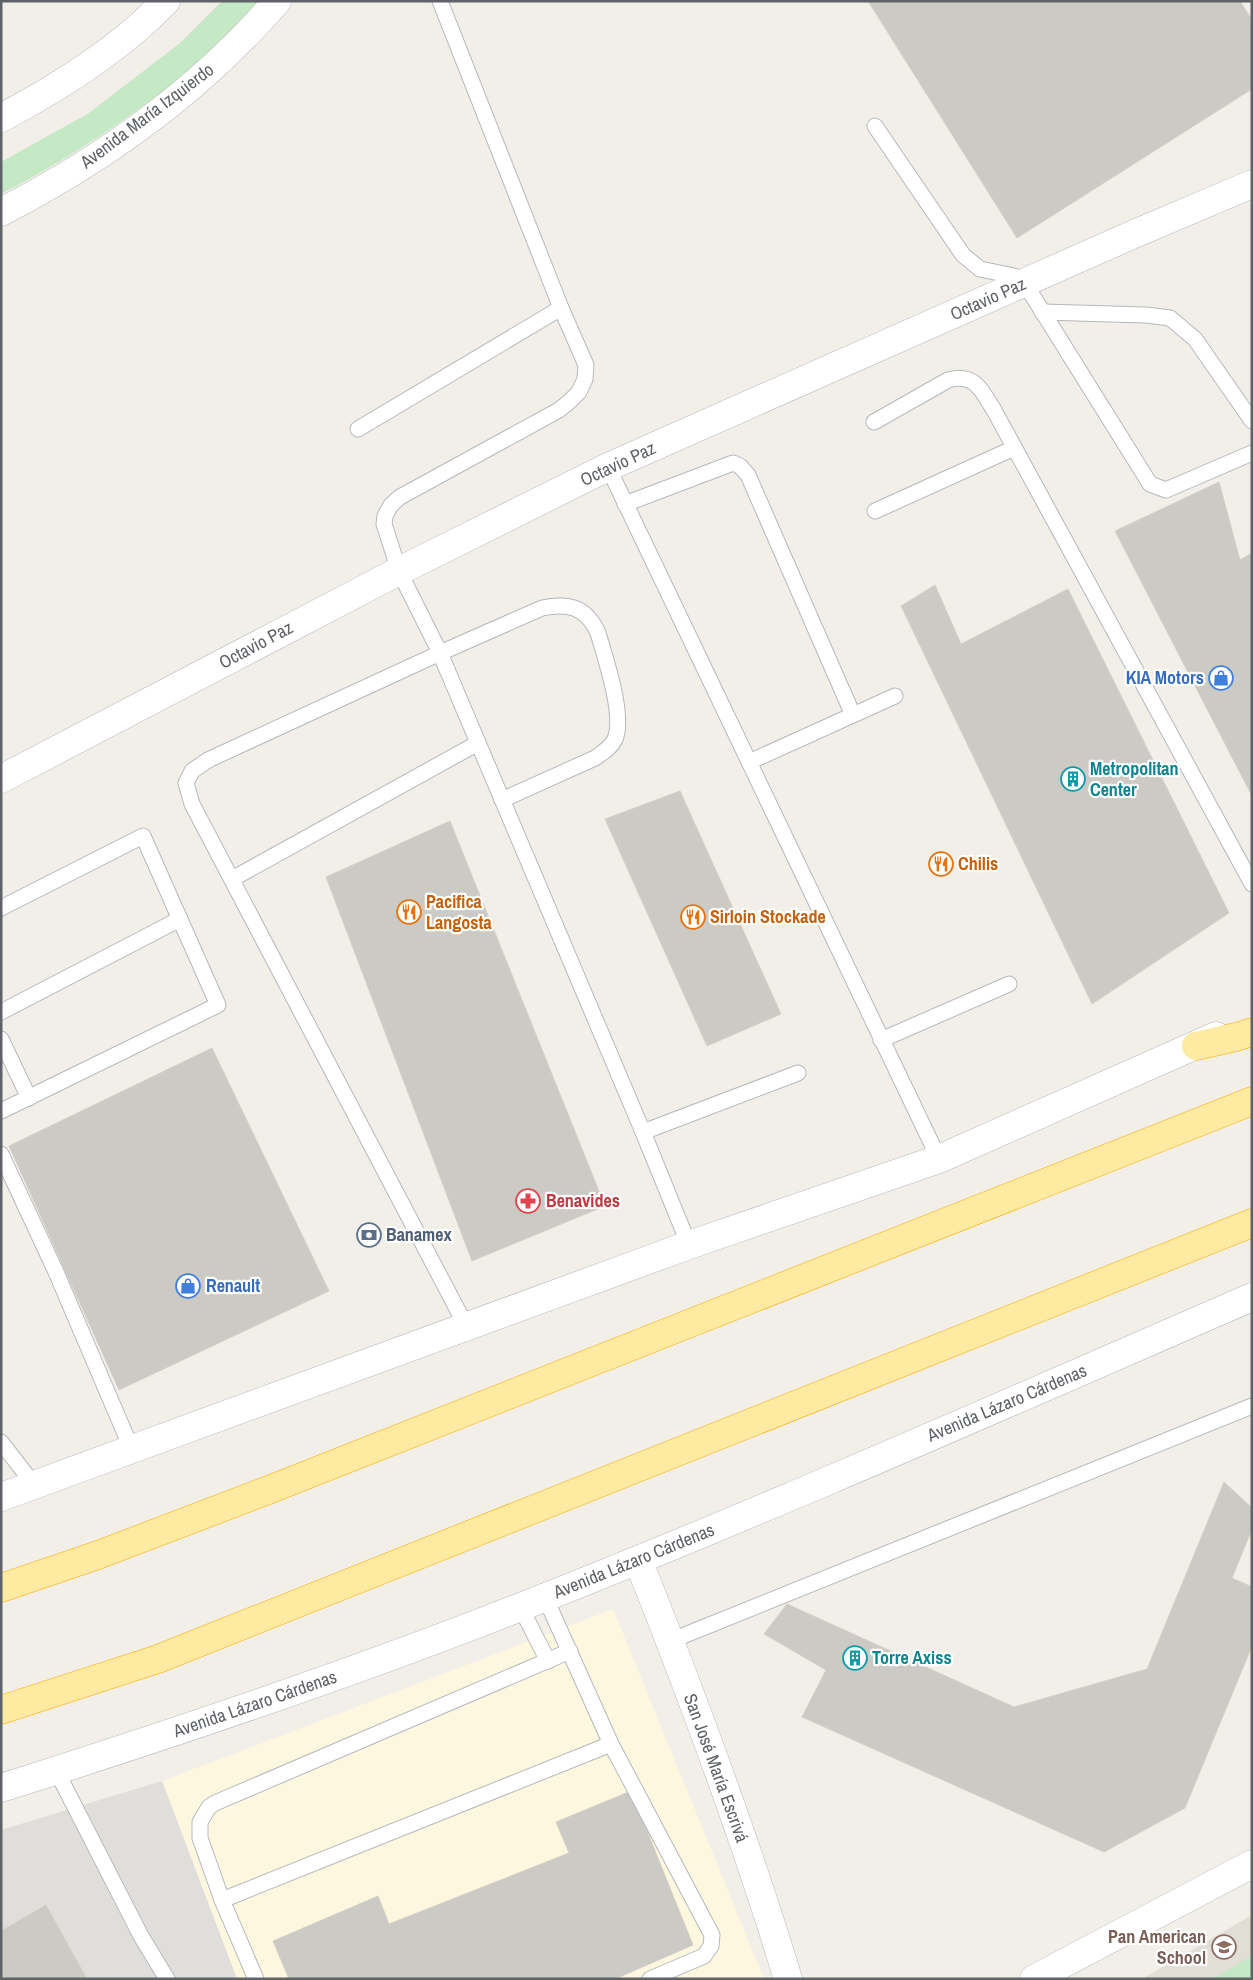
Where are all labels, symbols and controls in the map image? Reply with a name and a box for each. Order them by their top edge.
street label: Avenida María Izquierdo [74,57,219,175]
street label: Octavio Paz [946,271,1030,326]
street label: Octavio Paz [576,435,660,492]
street label: Octavio Paz [214,615,297,674]
place label: KIA Motors [1126,665,1204,690]
shop icon: KIA Motors [1208,665,1234,691]
place label: Metropolitan Center [1090,756,1179,802]
building icon: Metropolitan Center [1060,766,1086,792]
restaurant icon: Chilis [928,851,954,877]
place label: Chilis [958,851,998,876]
place label: Pacifica Langosta [426,889,492,935]
restaurant icon: Pacifica Langosta [396,899,422,925]
restaurant icon: Sirloin Stockade [680,904,706,930]
place label: Sirloin Stockade [710,904,826,929]
pharmacy icon: Benavides [515,1188,541,1214]
place label: Benavides [546,1188,620,1213]
bank icon: Banamex [356,1222,382,1248]
place label: Banamex [386,1222,452,1247]
shop icon: Renault [175,1273,201,1299]
place label: Renault [206,1273,260,1298]
street label: Avenida Lázaro Cárdenas [922,1358,1090,1448]
street label: Avenida Lázaro Cárdenas [549,1517,718,1605]
building icon: Torre Axiss [842,1645,868,1671]
place label: Torre Axiss [872,1645,952,1670]
street label: Avenida Lázaro Cárdenas [169,1664,340,1744]
street label: San José María Escrivá [678,1690,755,1846]
place label: Pan American School [1108,1924,1206,1970]
school or university icon: Pan American School [1211,1934,1237,1960]

